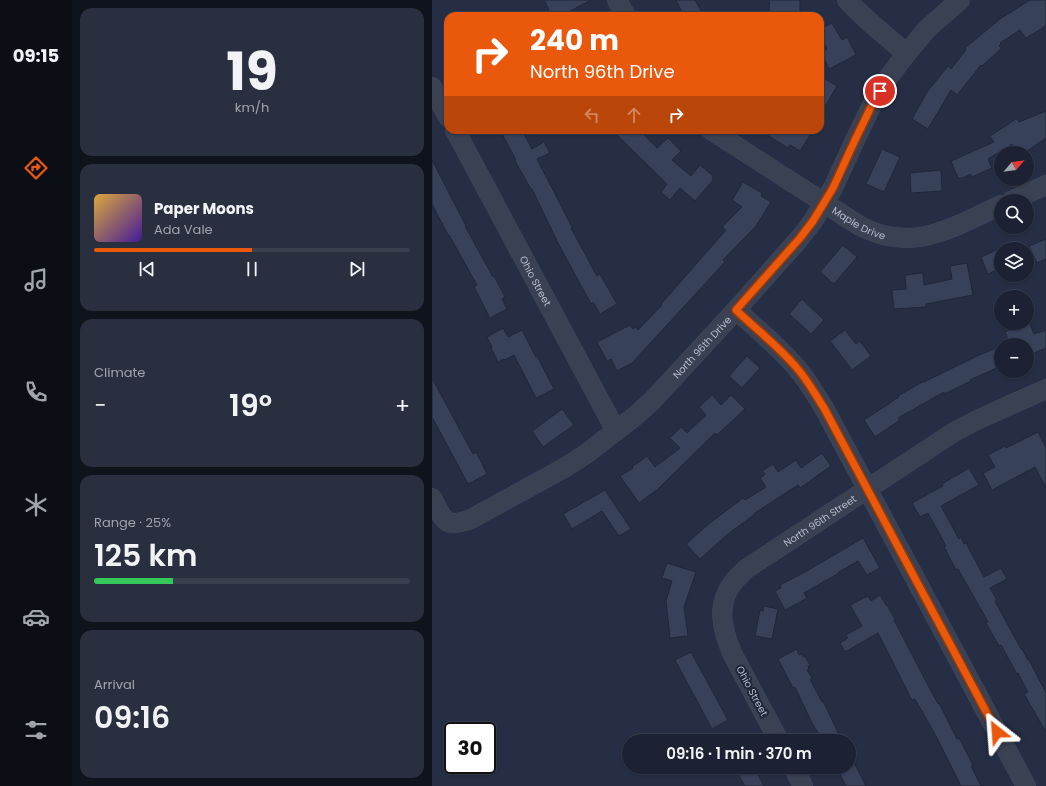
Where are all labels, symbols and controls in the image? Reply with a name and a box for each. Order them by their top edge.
text: 240 m [530,21,619,60]
icon: right [464,28,516,80]
text: 19 [226,35,278,108]
text: 09:15 [13,43,59,68]
text: North 96th Drive [530,59,675,84]
pin [863,74,897,108]
icon: arrive [869,80,891,102]
text: km/h [235,98,269,117]
icon: left [581,104,603,126]
icon: ahead [623,104,645,126]
icon: right [665,104,687,126]
north arrow [994,146,1034,186]
map controls [994,146,1034,378]
icon: directions [22,154,50,182]
button: search [994,194,1034,234]
text: Paper Moons [154,198,254,219]
street label: Maple Drive [829,203,887,243]
text: Ada Vale [154,220,213,239]
button: layers [994,242,1034,282]
street label: Ohio Street [516,253,555,309]
icon: previous [136,258,158,280]
icon: pause [241,258,263,280]
icon: next [346,258,368,280]
icon: music [22,266,50,294]
button: + [994,290,1034,330]
street label: North 96th Drive [669,312,735,382]
button: − [994,338,1034,378]
text: Climate [94,363,145,382]
icon: phone [22,378,50,406]
text: 19° [229,384,272,427]
text: − [94,390,106,421]
text: + [395,390,410,421]
icon: climate [22,491,50,519]
street label: North 96th Street [780,491,859,550]
text: Range · 25% [94,513,171,532]
text: 125 km [94,534,198,577]
icon: car [22,603,50,631]
street label: Ohio Street [732,663,772,719]
text: Arrival [94,675,135,694]
text: 09:16 [94,696,170,739]
position arrow [976,711,1018,753]
icon: filters [22,716,50,744]
speed limit sign: 30 [444,722,496,774]
text: 09:16 · 1 min · 370 m [666,743,812,764]

